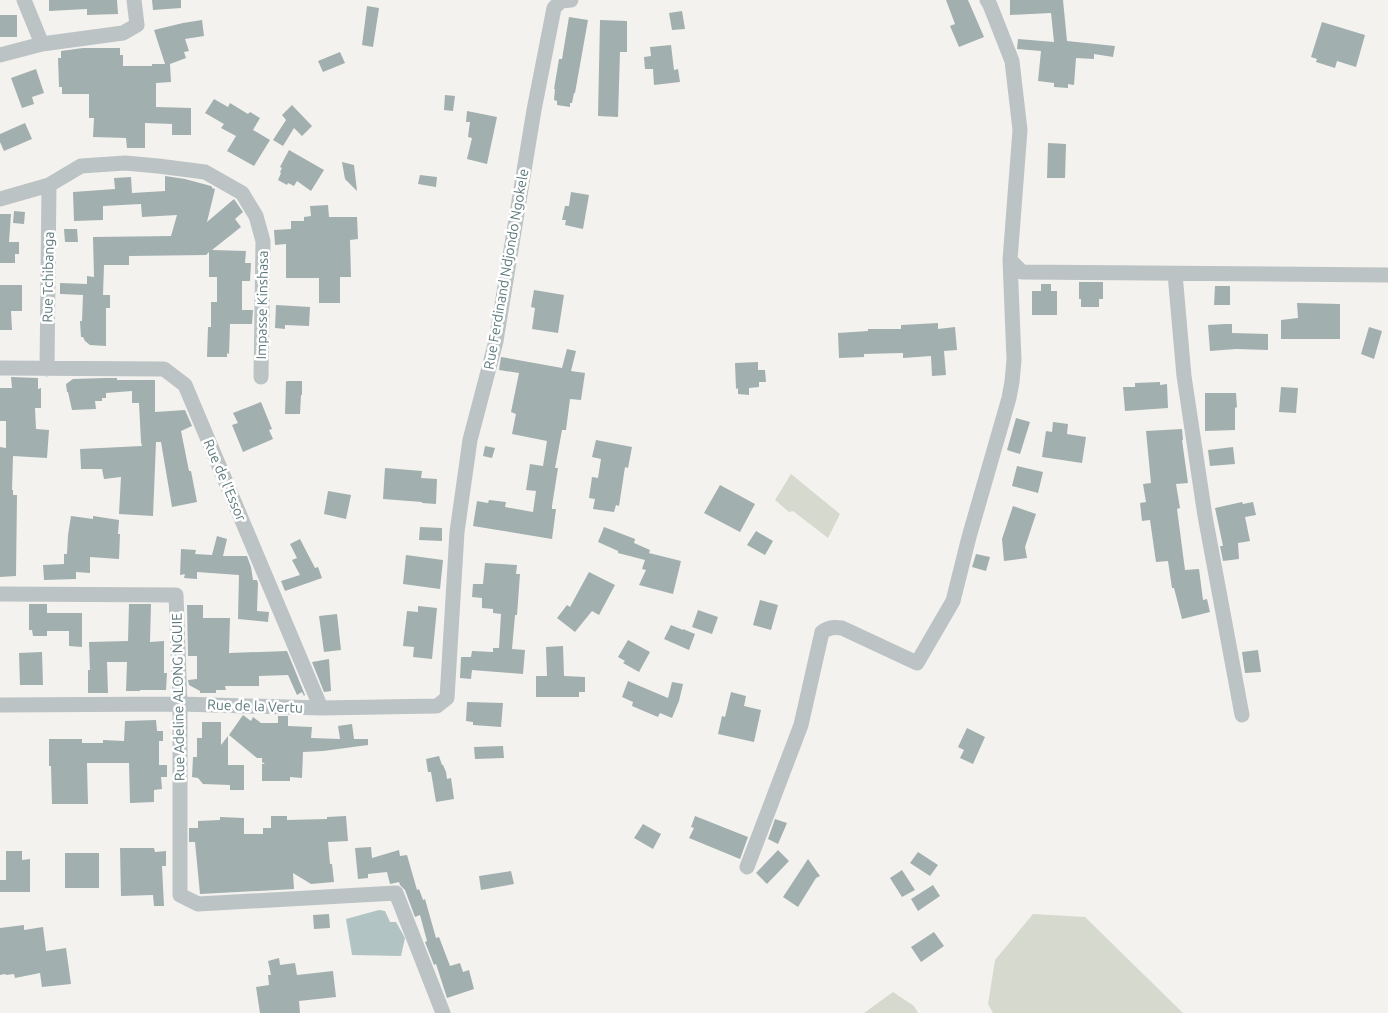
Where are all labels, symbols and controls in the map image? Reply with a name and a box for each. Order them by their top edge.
street label: Rue Ferdinand Ndjondo Ngokele [480,167,532,371]
street label: Rue Tchibanga [39,231,57,323]
street label: Impasse Kinshasa [253,250,271,360]
street label: Rue de l'Essor [201,437,250,524]
street label: Rue Adeline ALONG NGUIE [169,613,187,781]
street label: Rue de la Vertu [207,696,303,716]

